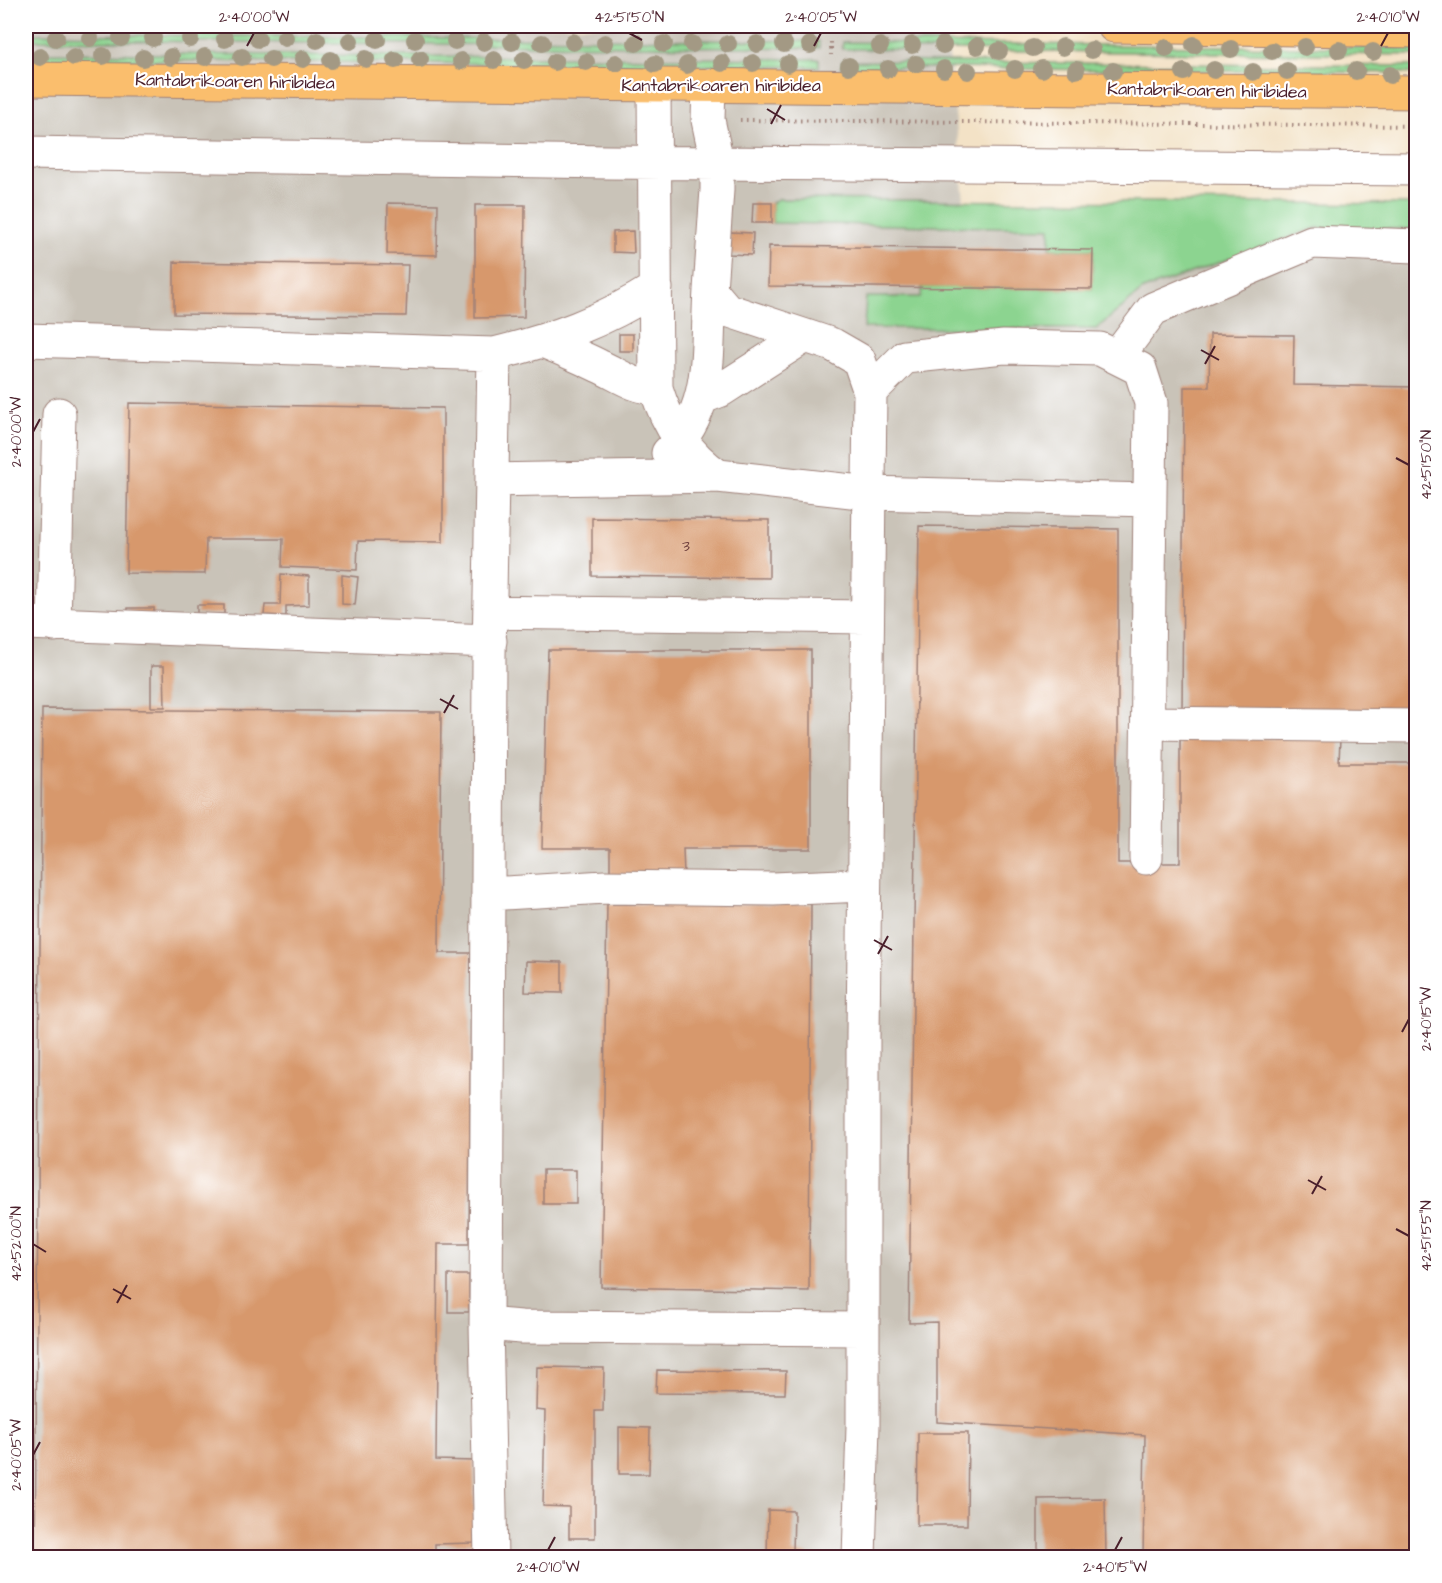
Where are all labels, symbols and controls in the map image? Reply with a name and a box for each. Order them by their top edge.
text: 2°40'00"W [219,7,289,28]
text: 42°51'50"N [594,7,664,28]
text: 2°40'05"W [785,7,857,28]
text: 2°40'10"W [1356,7,1420,28]
street label: Kantabrikoaren hiribidea [135,67,335,96]
street label: Kantabrikoaren hiribidea [621,73,821,98]
street label: Kantabrikoaren hiribidea [1107,76,1307,105]
text: 2°40'00"W [6,397,27,467]
text: 42°51'50"N [1416,430,1437,500]
house number: 3 [682,536,690,557]
text: 2°40'15"W [1416,987,1437,1051]
text: 42°51'55"N [1416,1200,1437,1272]
text: 42°52'00"N [6,1206,27,1282]
text: 2°40'05"W [6,1419,27,1491]
text: 2°40'10"W [516,1557,580,1578]
text: 2°40'15"W [1083,1557,1147,1578]

